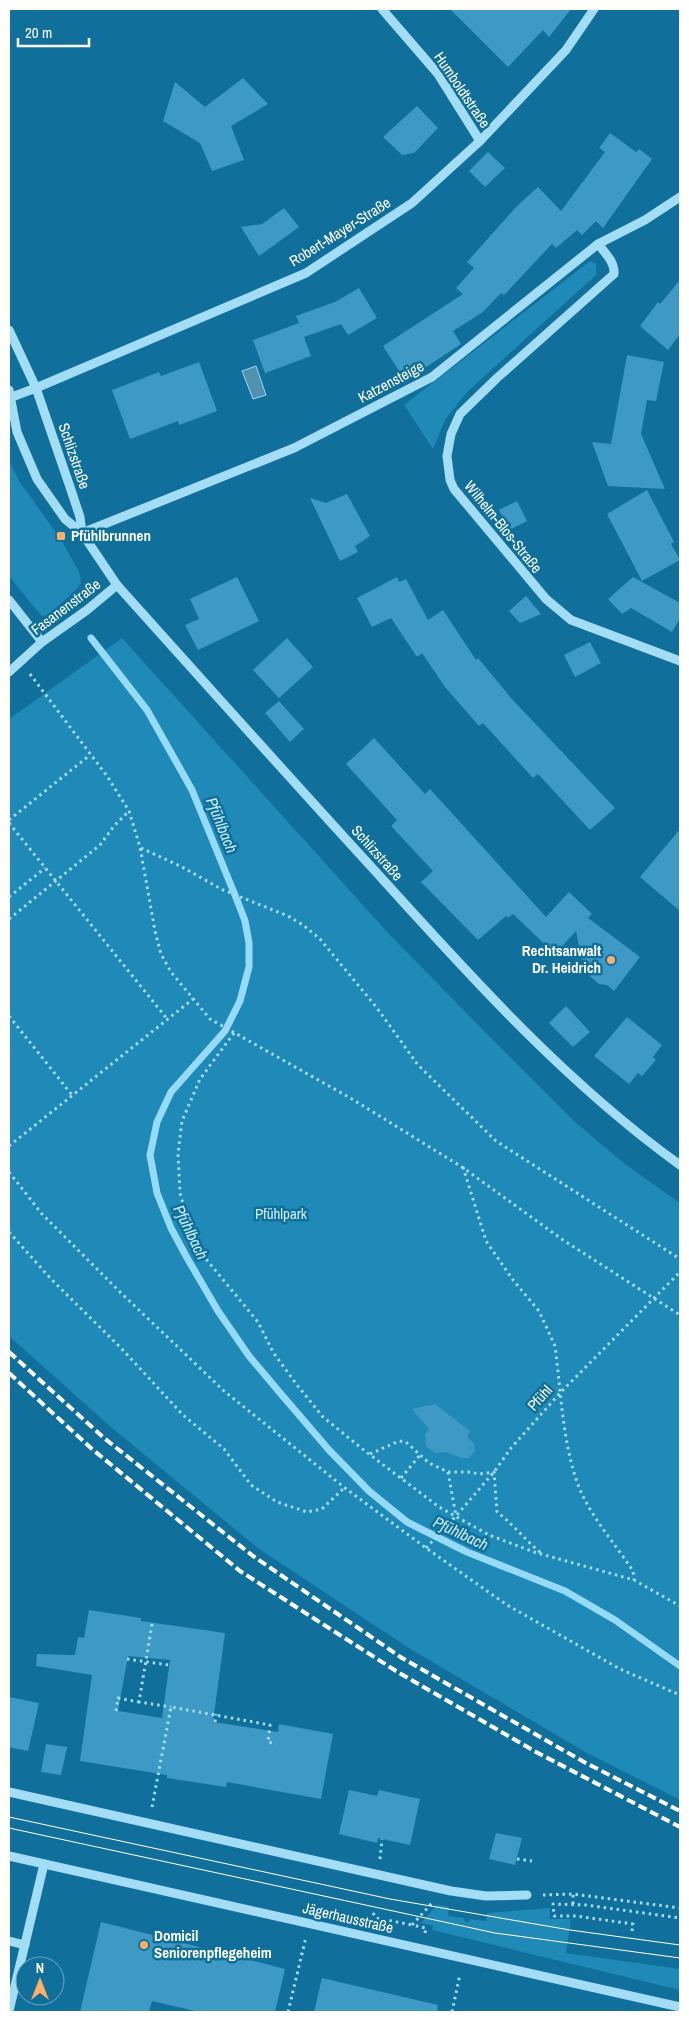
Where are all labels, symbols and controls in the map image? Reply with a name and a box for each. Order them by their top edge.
scale bar [18,15,89,47]
text: 20 m [25,22,52,43]
street label: Humboldtstraße [429,48,496,132]
street label: Robert-Mayer-Straße [285,192,395,271]
street label: Katzensteige [354,355,428,408]
street label: Schlizstraße [53,420,96,492]
street label: Wilhelm-Blos-Straße [460,476,547,577]
place label: Pfühlbrunnen [71,525,151,546]
marker: Pfühlbrunnen [55,530,67,542]
street label: Fasanenstraße [27,573,105,640]
water label: Pfühlbach [201,794,243,856]
street label: Schlizstraße [347,820,408,885]
place label: Rechtsanwalt Dr. Heidrich [522,940,601,978]
marker: Rechtsanwalt Dr. Heidrich [605,954,617,966]
water label: Pfühlbach [168,1201,214,1263]
park label: Pfühlpark [255,1203,308,1224]
street label: Pfühl [522,1380,557,1415]
water label: Pfühlbach [430,1511,492,1555]
street label: Jägerhausstraße [301,1897,396,1938]
place label: Domicil Seniorenpflegeheim [154,1925,272,1963]
marker: Domicil Seniorenpflegeheim [138,1939,150,1951]
north arrow [15,1956,65,2006]
text: N [36,1959,44,1977]

